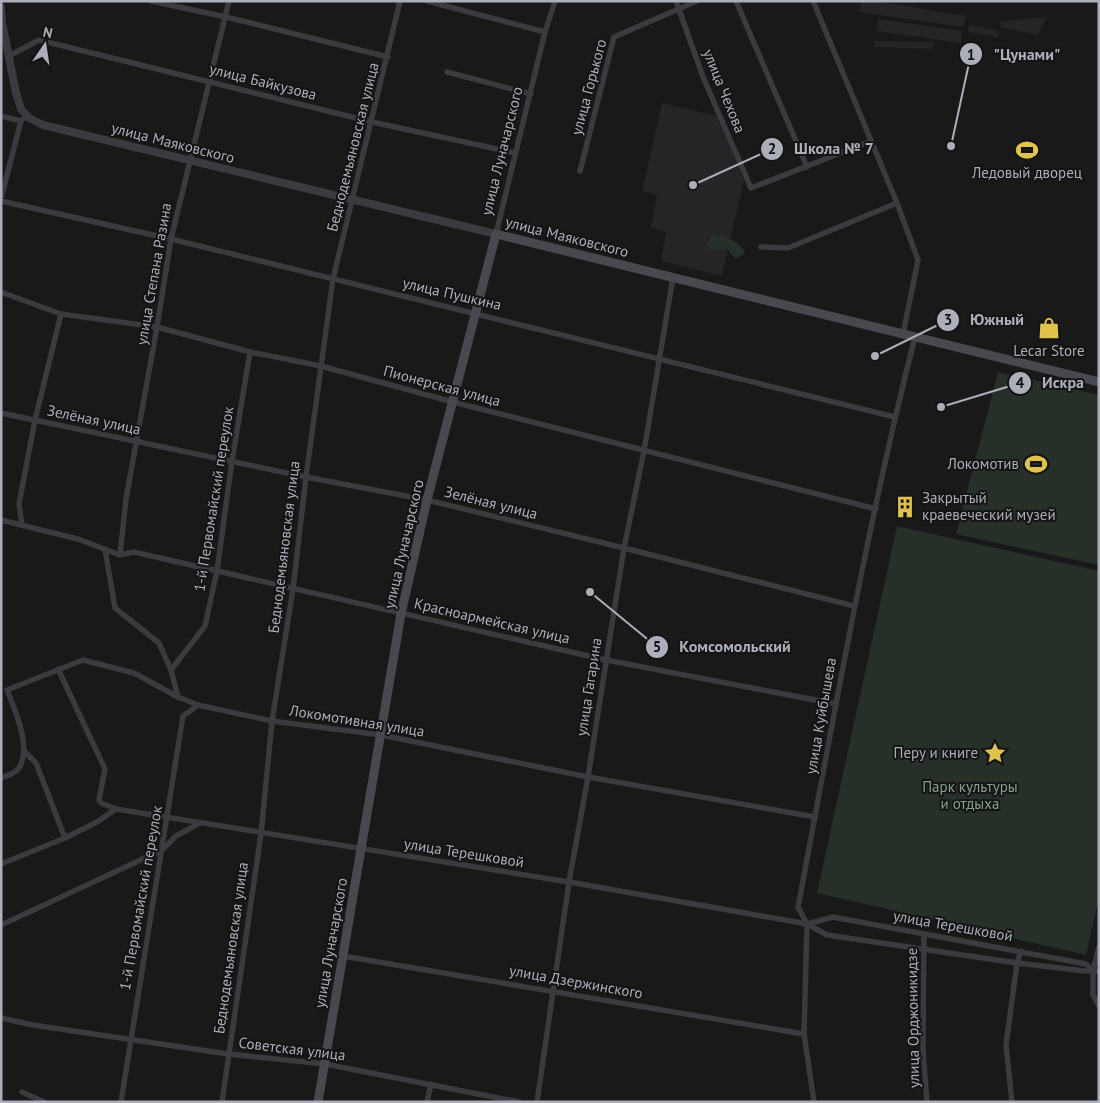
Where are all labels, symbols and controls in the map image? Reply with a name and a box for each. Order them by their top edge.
north arrow [20,20,70,70]
text: N [41,23,54,42]
street label: улица Горького [567,37,610,137]
callout: "Цунами" [958,39,1070,70]
text: "Цунами" [994,44,1060,64]
text: 1 [967,45,975,64]
street label: улица Чехова [699,46,750,136]
street label: улица Байкузова [208,59,319,104]
street label: Беднодемьяновская улица [322,60,383,233]
street label: улица Луначарского [476,85,527,217]
street label: улица Маяковского [110,118,237,167]
callout: Школа № 7 [759,133,884,164]
sports icon: Ледовый дворец [1014,137,1040,163]
text: Школа № 7 [794,138,874,158]
text: 2 [768,139,776,158]
place label: Ледовый дворец [971,163,1082,182]
street label: улица Степана Разина [132,201,175,346]
street label: улица Маяковского [504,212,631,261]
street label: улица Пушкина [401,273,503,314]
callout: Южный [936,304,1034,335]
text: Южный [970,309,1024,329]
text: 3 [944,310,952,329]
shop icon: Lecar Store [1036,315,1062,341]
place label: Lecar Store [1013,341,1085,360]
street label: Пионерская улица [381,361,503,410]
callout: Искра [1007,367,1094,398]
text: Искра [1042,372,1084,392]
text: 4 [1016,373,1025,392]
street label: Зелёная улица [45,400,143,439]
street label: 1-й Первомайский переулок [189,404,238,593]
sports icon: Локомотив [1023,451,1049,477]
place label: Локомотив [946,454,1019,473]
street label: Беднодемьяновская улица [264,460,304,634]
street label: улица Луначарского [379,477,428,610]
street label: Зелёная улица [443,482,540,523]
place label: Закрытый краевеческий музей [922,488,1056,524]
building icon: Закрытый краевеческий музей [892,494,918,520]
street label: Красноармейская улица [412,593,572,648]
callout: Комсомольский [644,631,800,662]
street label: улица Гагарина [571,636,606,738]
text: Комсомольский [679,636,791,656]
text: 5 [653,637,661,656]
street label: улица Куйбышева [801,656,840,776]
street label: Локомотивная улица [287,700,426,741]
place icon: Перу и книге [982,740,1008,766]
place label: Перу и книге [894,743,978,762]
park label: Парк культуры и отдыха [922,777,1018,813]
street label: 1-й Первомайский переулок [115,803,166,992]
street label: улица Терешковой [403,834,525,871]
street label: Беднодемьяновская улица [209,861,252,1035]
street label: улица Луначарского [310,876,351,1010]
street label: улица Терешковой [892,906,1014,945]
street label: улица Орджоникидзе [902,948,923,1088]
street label: улица Дзержинского [508,960,644,1003]
street label: Советская улица [237,1033,347,1064]

